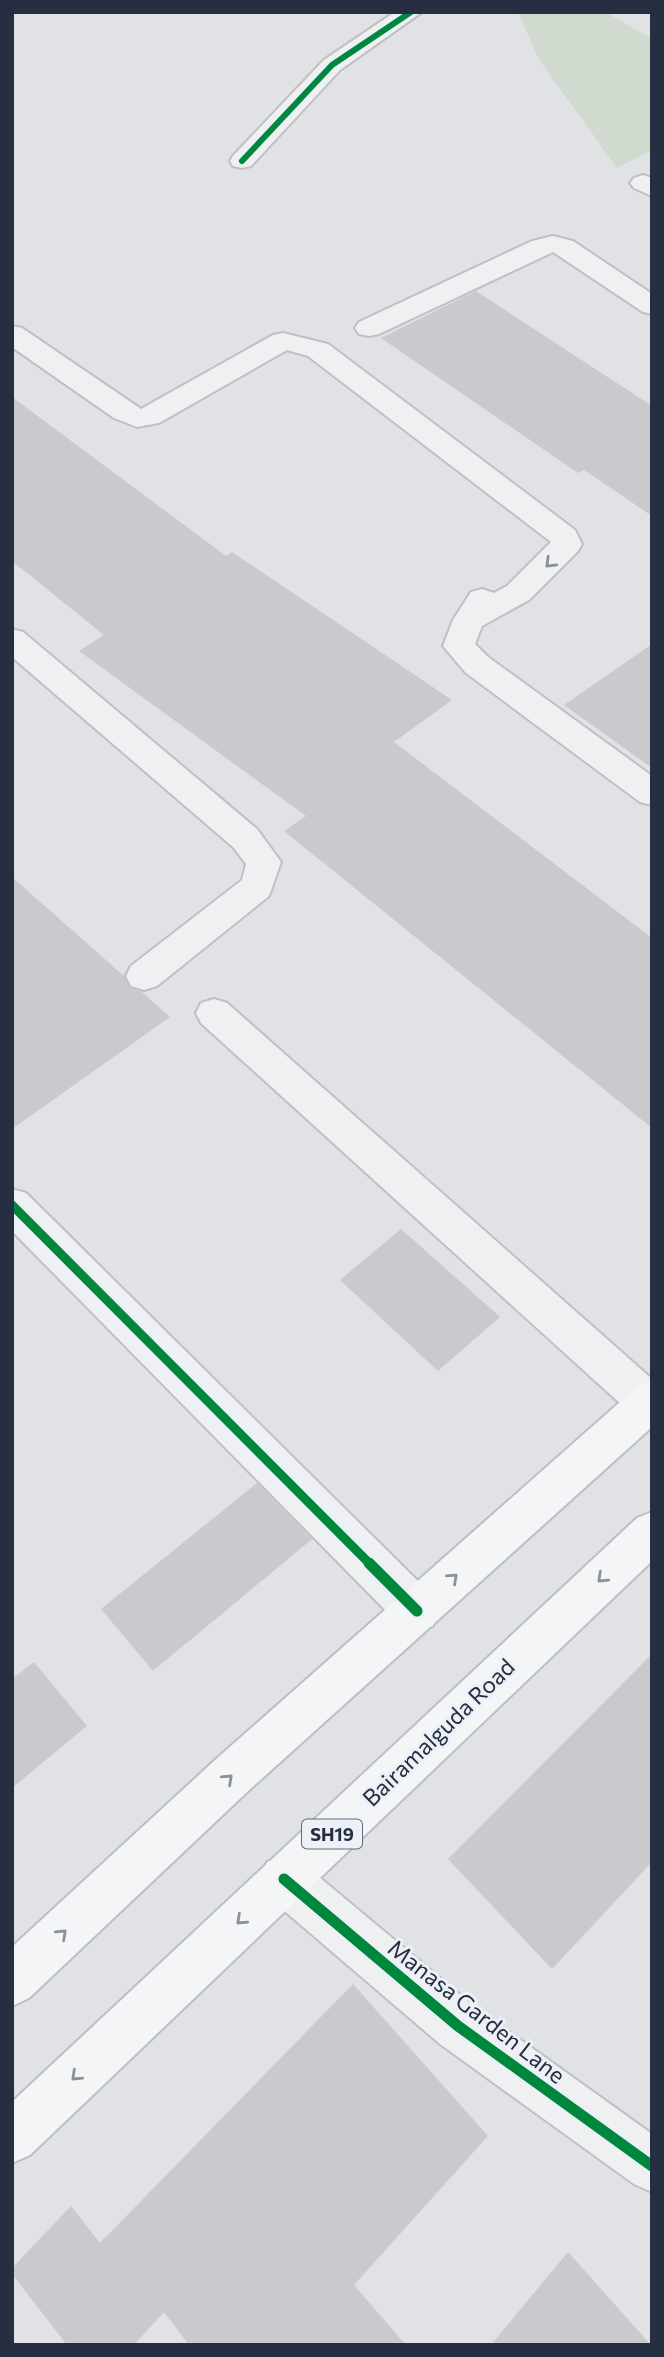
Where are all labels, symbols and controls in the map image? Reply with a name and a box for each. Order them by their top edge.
one-way arrow [545,554,558,567]
one-way arrow [597,1570,610,1583]
one-way arrow [445,1574,458,1586]
street label: Bairamalguda Road [356,1652,520,1812]
one-way arrow [220,1774,233,1787]
road number: SH19 [302,1820,362,1848]
one-way arrow [236,1912,249,1925]
one-way arrow [54,1930,67,1942]
street label: Manasa Garden Lane [383,1933,571,2089]
one-way arrow [71,2068,84,2081]

